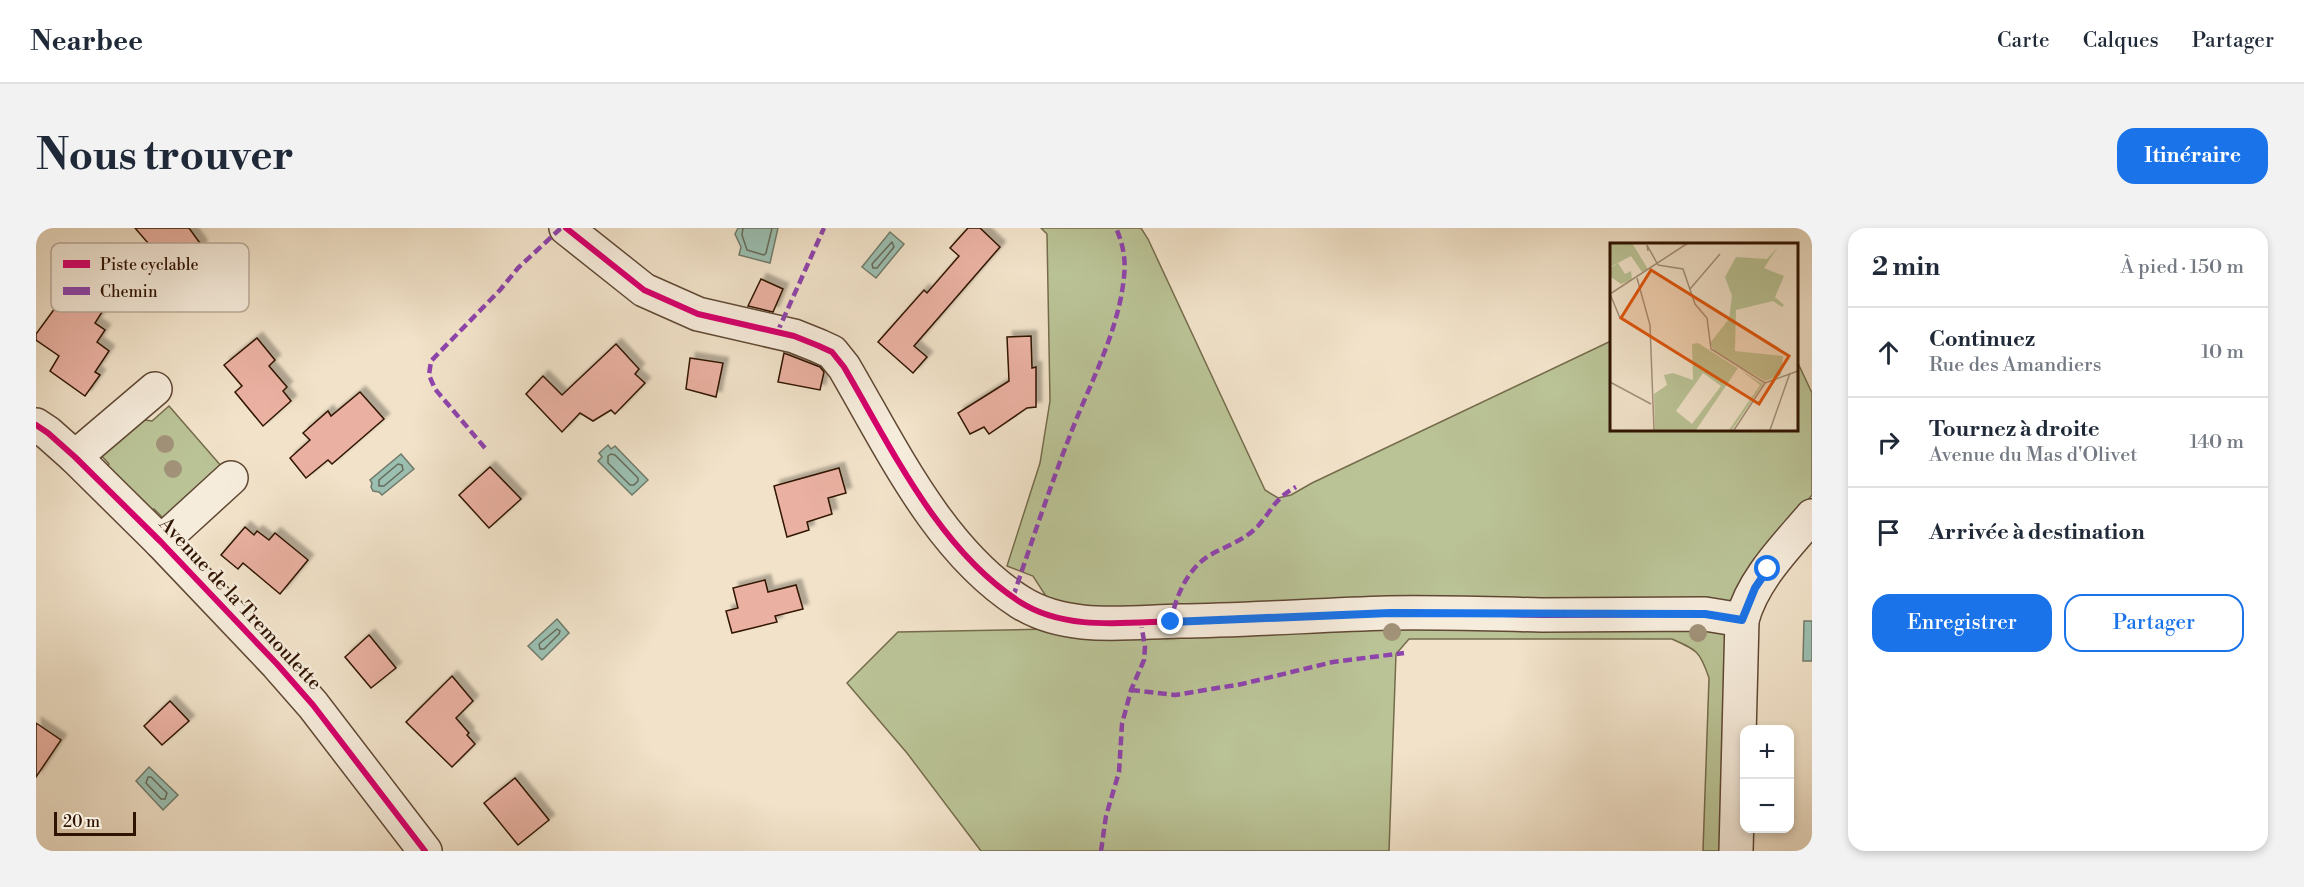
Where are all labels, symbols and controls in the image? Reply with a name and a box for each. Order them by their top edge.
text: Nearbee [30,24,143,59]
text: Carte [1997,28,2050,54]
text: Calques [2083,28,2159,54]
text: Partager [2192,28,2274,54]
button: Itinéraire [2117,128,2268,184]
text: Nous trouver [36,130,294,183]
legend [51,243,249,312]
inset map [1610,243,1797,430]
text: 2 min [1872,251,1940,283]
text: Piste cyclable [100,255,198,275]
text: À pied · 150 m [2120,255,2244,280]
text: Chemin [100,282,158,302]
text: Continuez [1929,326,2035,353]
icon: ahead [1872,336,1905,369]
text: 10 m [2201,340,2244,365]
text: Rue des Amandiers [1929,353,2102,378]
text: Tournez à droite [1929,416,2100,443]
icon: right [1872,426,1905,459]
text: 140 m [2189,430,2244,455]
text: Avenue du Mas d'Olivet [1929,443,2137,468]
street label: Avenue de la Tremoulette [152,511,327,696]
icon: arrive [1872,516,1905,549]
text: Arrivée à destination [1929,519,2145,546]
route start [1754,555,1780,581]
button: Enregistrer [1872,594,2052,652]
button: Partager [2064,594,2244,652]
route end [1157,608,1183,634]
map controls [1740,725,1794,833]
button: + [1740,725,1794,779]
button: − [1740,779,1794,833]
scale bar [54,809,136,836]
text: 20 m [63,812,100,832]

